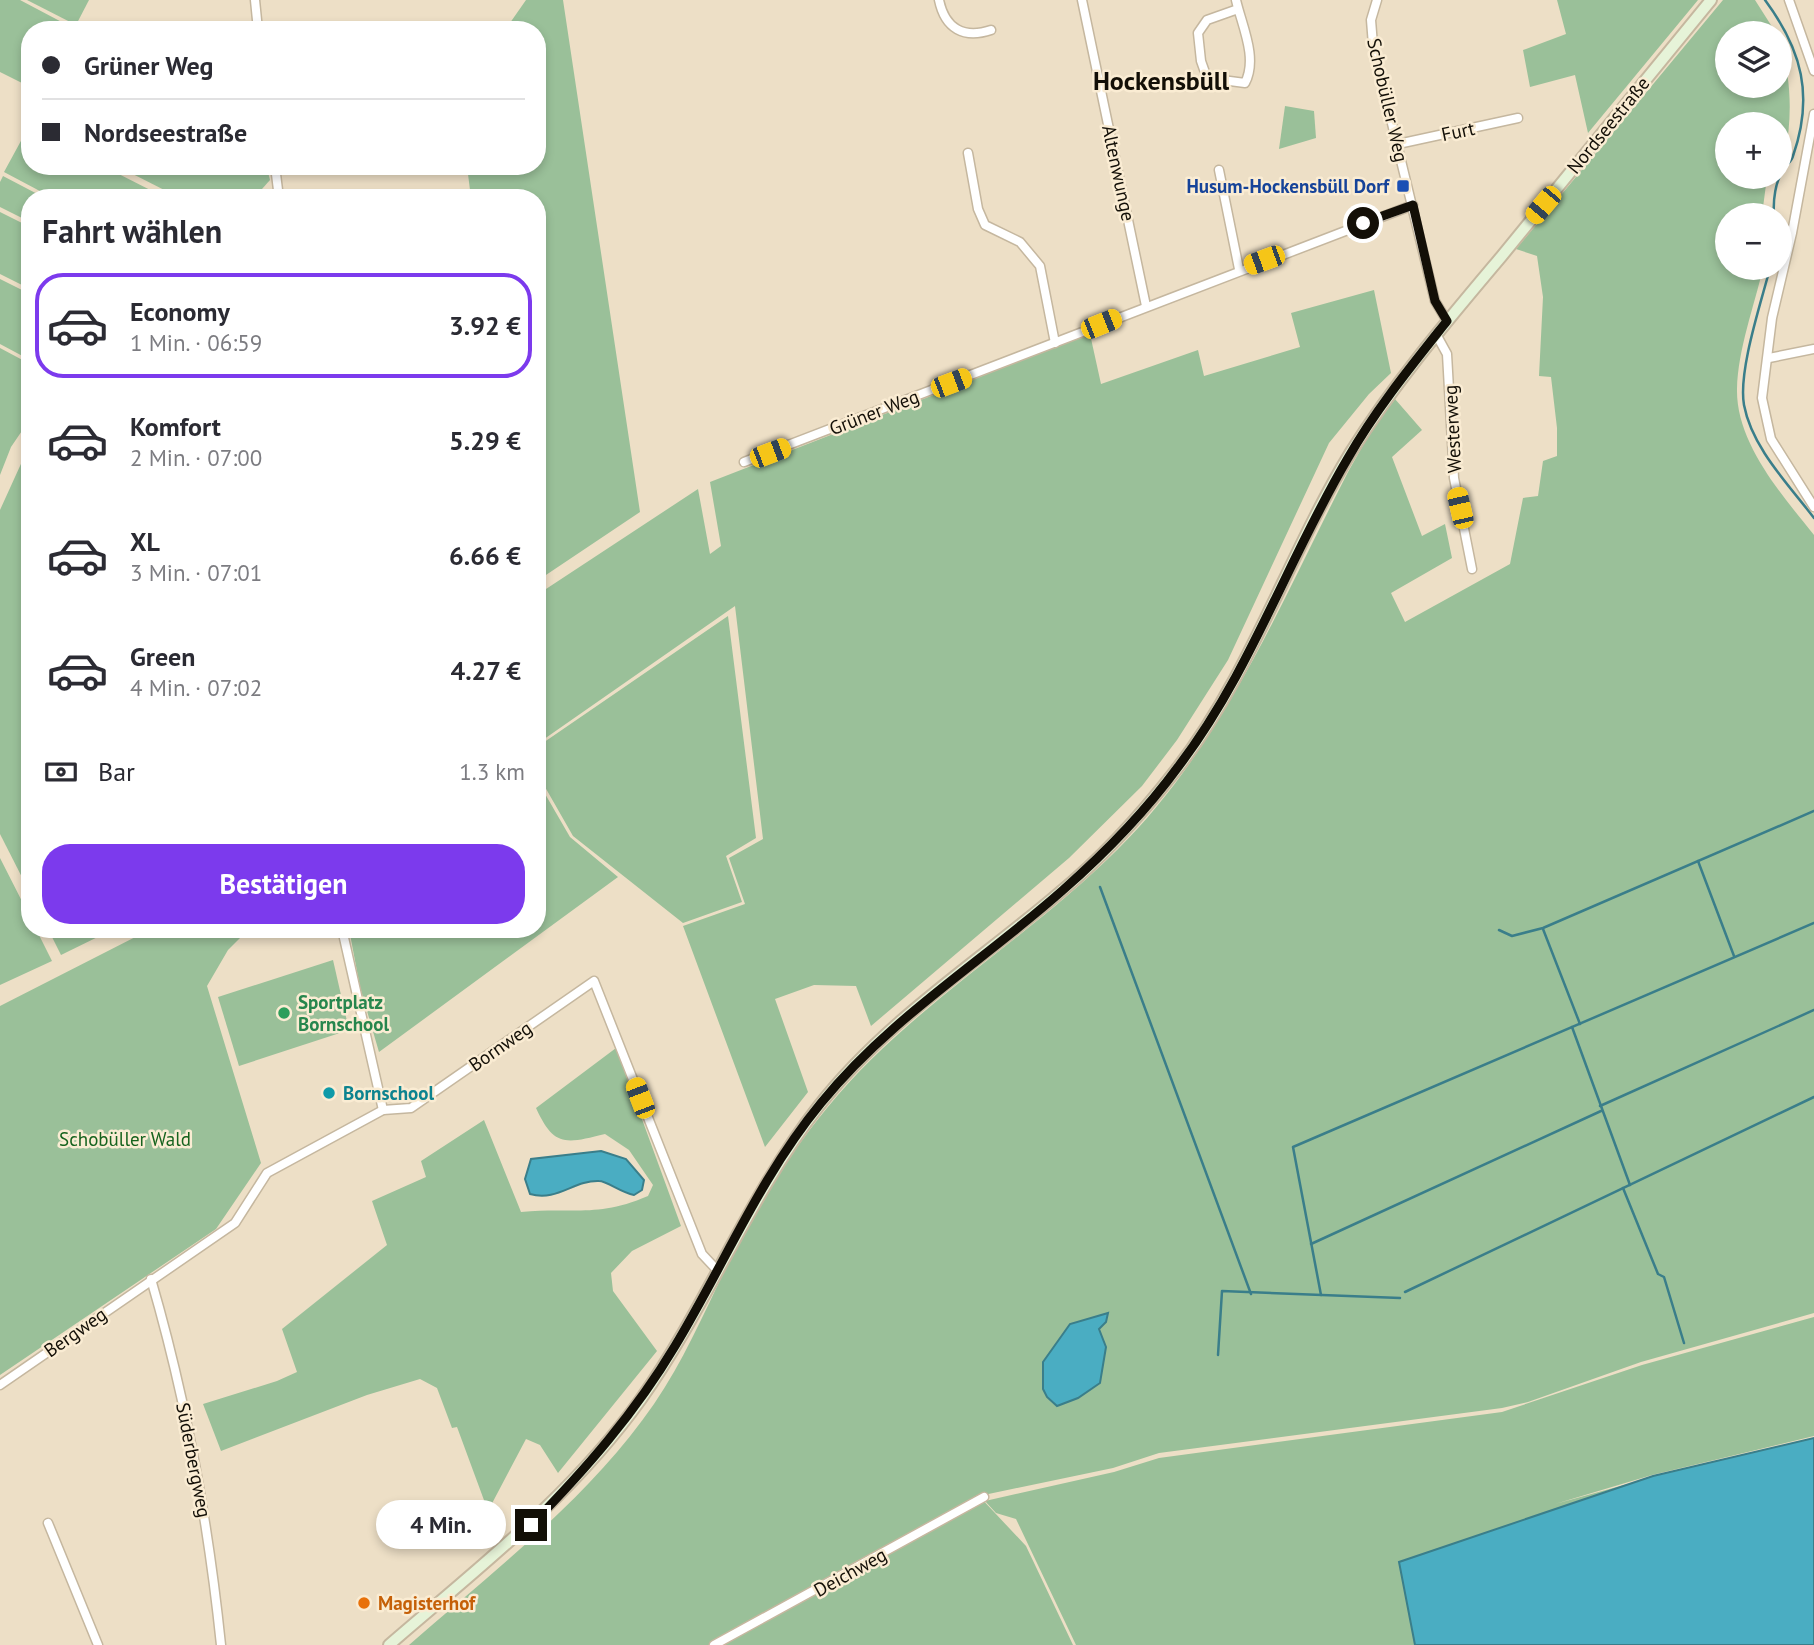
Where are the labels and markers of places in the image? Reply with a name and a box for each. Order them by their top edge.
place label: Husum-Hockensbüll Dorf [1186,174,1391,198]
marker: Husum-Hockensbüll Dorf [1395,178,1411,194]
place label: Sportplatz Bornschool [298,990,389,1036]
marker: Sportplatz Bornschool [276,1005,292,1021]
place label: Bornschool [343,1081,434,1105]
marker: Bornschool [321,1085,337,1101]
place label: Magisterhof [378,1591,477,1615]
marker: Magisterhof [356,1595,372,1611]

